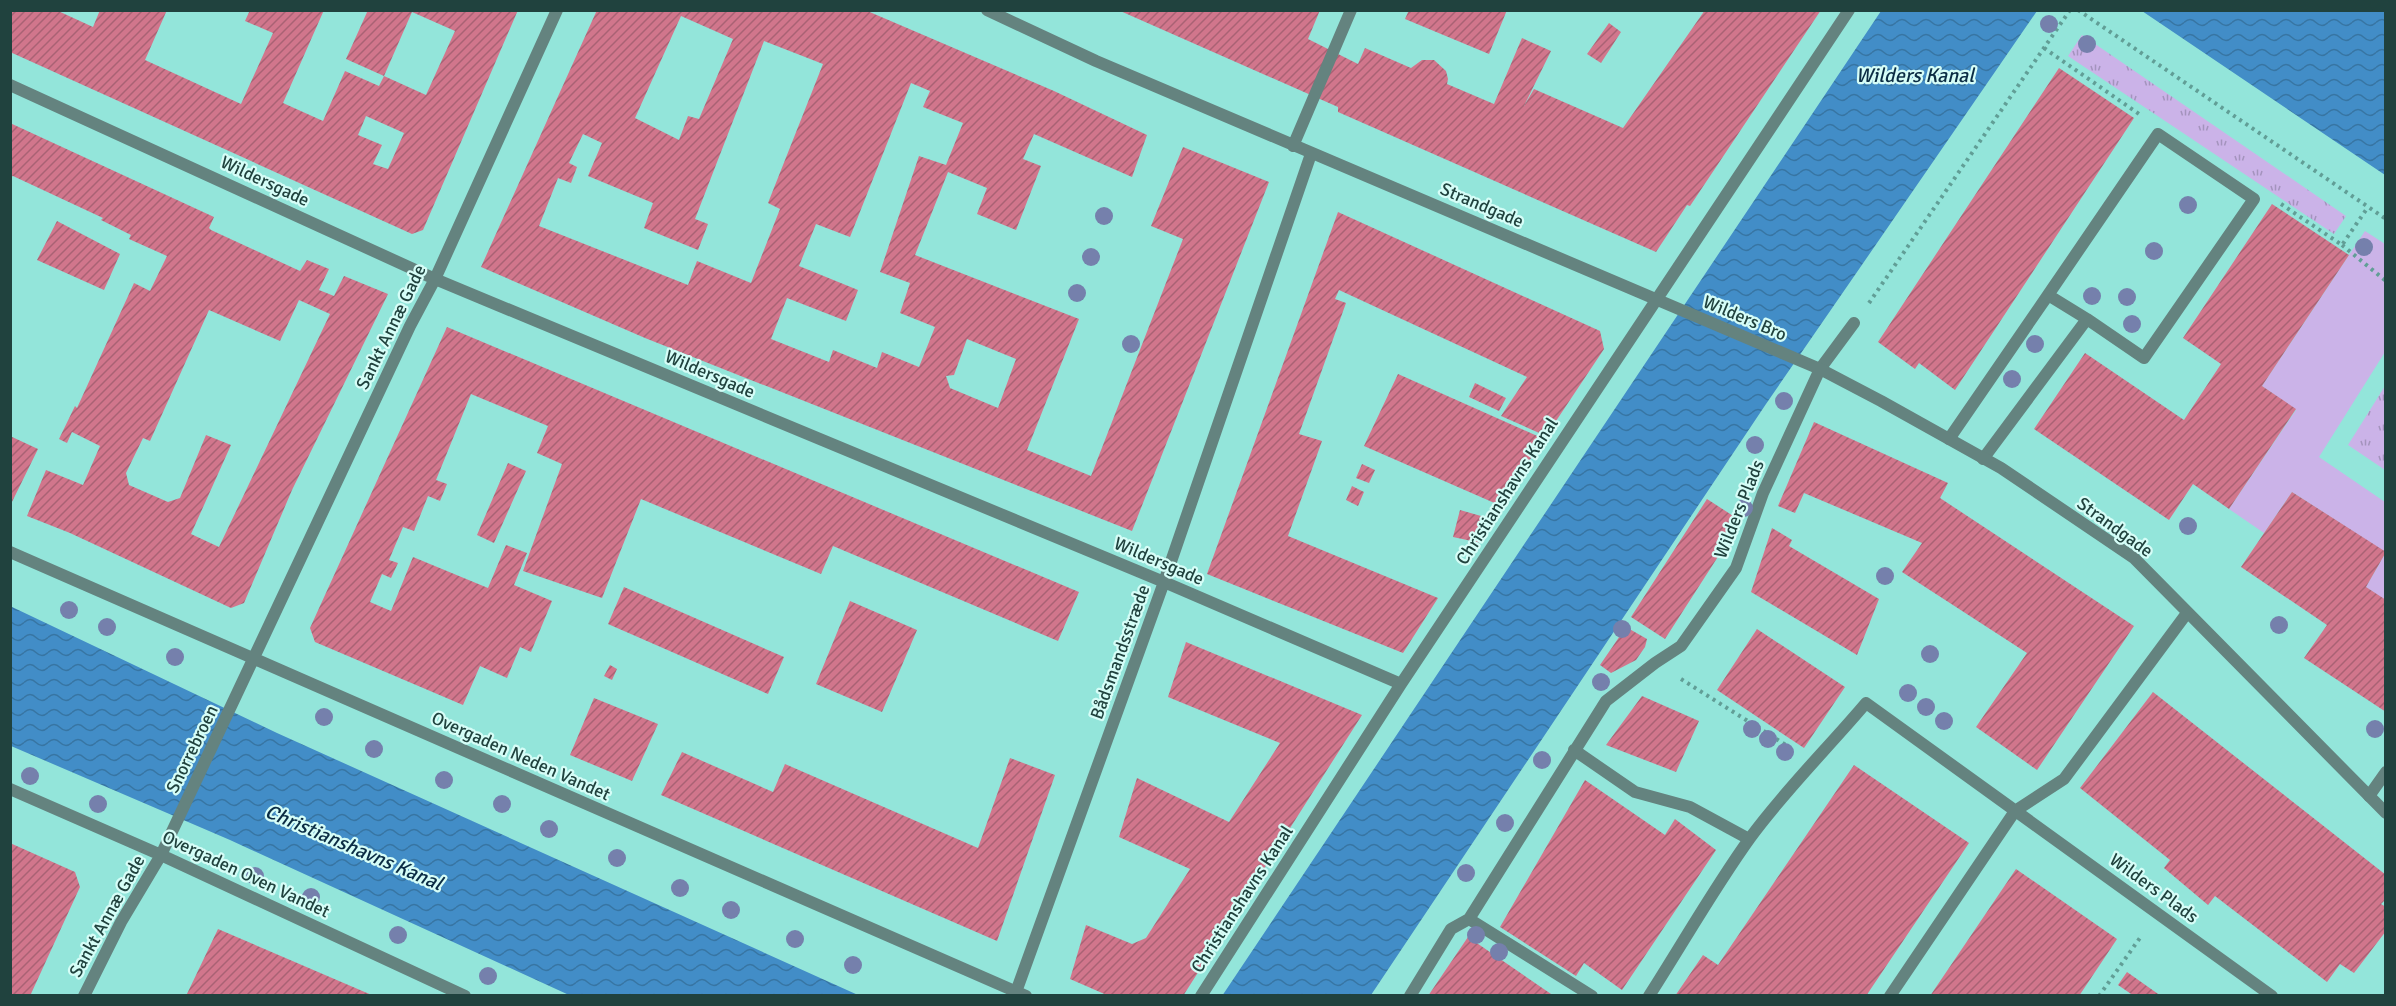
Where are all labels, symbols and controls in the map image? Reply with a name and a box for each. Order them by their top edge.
water label: Wilders Kanal [1856,63,1976,88]
street label: Wildersgade [217,151,313,211]
street label: Strandgade [1437,178,1527,232]
street label: Sankt Annæ Gade [351,261,431,393]
street label: Wilders Bro [1700,291,1790,345]
street label: Wildersgade [662,345,758,403]
street label: Christianshavns Kanal [1451,413,1563,569]
street label: Wilders Plads [1709,456,1769,562]
street label: Strandgade [2073,492,2157,562]
street label: Wildersgade [1111,532,1207,590]
street label: Bådsmandsstræde [1085,582,1155,722]
street label: Snorrebroen [161,701,223,797]
street label: Overgaden Neden Vandet [428,707,614,805]
water label: Christianshavns Kanal [261,799,448,897]
street label: Christianshavns Kanal [1186,821,1298,977]
street label: Overgaden Oven Vandet [159,826,333,922]
street label: Wilders Plads [2105,848,2203,928]
street label: Sankt Annæ Gade [64,851,150,981]

